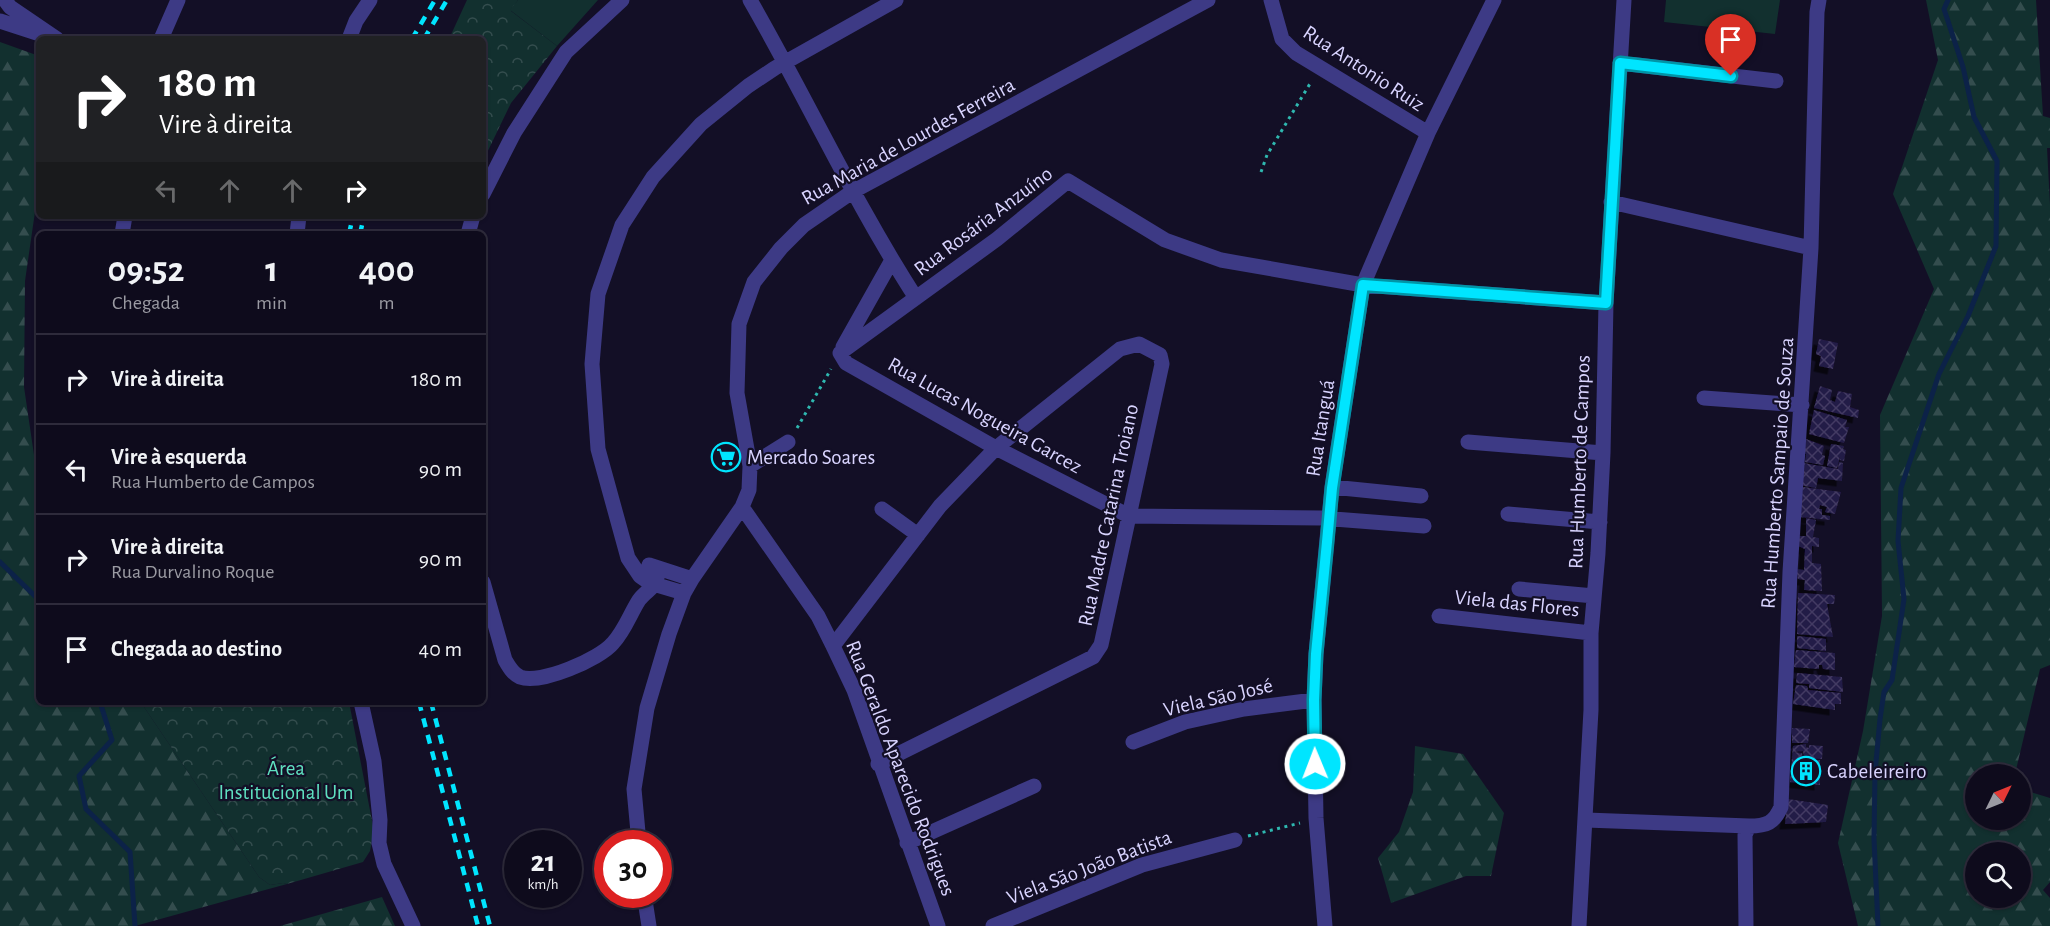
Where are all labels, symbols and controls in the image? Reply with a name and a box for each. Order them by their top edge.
pin [1705,14,1756,76]
street label: Rua Antonio Ruiz [1299,22,1428,115]
icon: arrive [1714,23,1747,56]
icon: right [60,60,138,138]
text: 180 m [159,62,257,104]
street label: Rua Maria de Lourdes Ferreira [798,74,1019,209]
text: Vire à direita [159,111,293,138]
street label: Rua Rosária Anzuíno [910,163,1056,280]
icon: left [150,174,183,207]
icon: ahead [213,174,246,207]
icon: ahead [276,174,309,207]
icon: right [339,174,372,207]
text: 09:52 [108,252,184,288]
text: 1 [265,252,278,288]
text: 400 [359,252,414,288]
text: Chegada [112,293,180,313]
text: min [256,293,287,313]
text: m [379,293,395,313]
street label: Rua Humberto Sampaio de Souza [1758,336,1797,609]
street label: Rua Lucas Nogueira Garcez [884,353,1085,477]
street label: Rua Humberto de Campos [1565,355,1594,569]
icon: right [60,363,93,396]
text: Vire à direita [111,368,224,390]
text: 180 m [411,368,462,390]
street label: Rua Itanguá [1302,378,1339,478]
street label: Rua Madre Catarina Troiano [1075,402,1142,628]
supermarket icon: Mercado Soares [710,441,742,473]
text: Vire à esquerda [111,446,247,468]
place label: Mercado Soares [747,447,875,468]
icon: left [60,453,93,486]
text: 90 m [419,458,462,480]
text: Rua Humberto de Campos [111,472,315,492]
text: Vire à direita [111,536,224,558]
icon: right [60,543,93,576]
text: 90 m [419,548,462,570]
text: Rua Durvalino Roque [111,562,274,582]
street label: Viela das Flores [1454,587,1580,620]
icon: arrive [60,633,93,666]
text: Chegada ao destino [111,638,282,660]
text: 40 m [419,638,462,660]
street label: Rua Geraldo Aparecido Rodrigues [842,638,959,899]
street label: Viela São José [1161,675,1275,720]
position arrow [1283,732,1347,796]
building icon: Cabeleireiro [1790,755,1822,787]
park label: Área Institucional Um [218,756,354,803]
place label: Cabeleireiro [1827,761,1927,782]
north arrow [1965,764,2031,830]
map controls [1965,764,2031,908]
street label: Viela São João Batista [1004,826,1175,909]
speed limit sign: 30 [594,830,672,908]
button: search [1965,842,2031,908]
text: 21 [531,847,555,877]
text: km/h [528,877,558,892]

